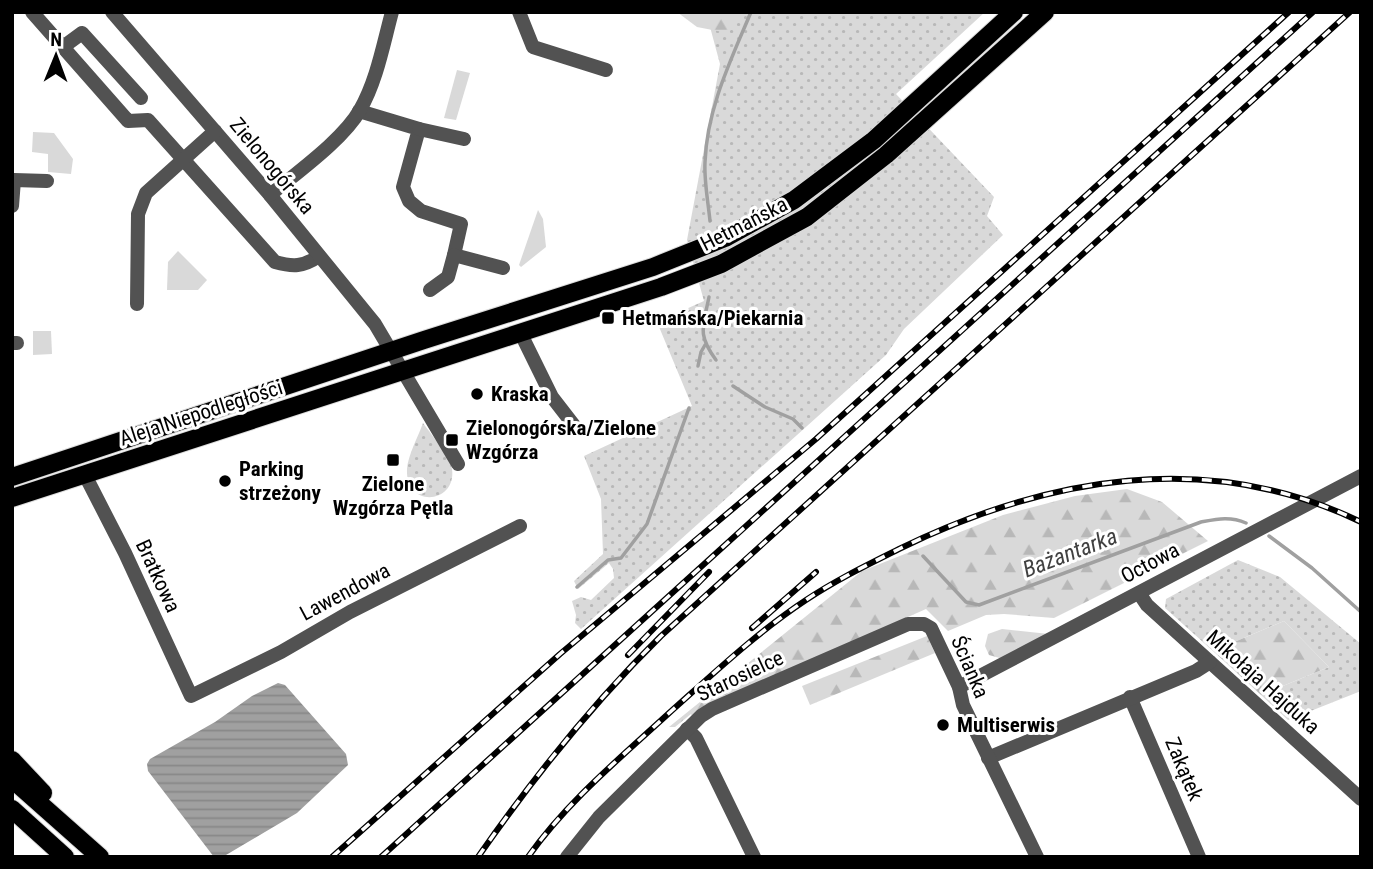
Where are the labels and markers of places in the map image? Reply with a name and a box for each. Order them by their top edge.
place label: Hetmańska/Piekarnia [622,306,803,330]
marker: Hetmańska/Piekarnia [600,310,616,326]
place label: Kraska [491,382,549,406]
marker: Kraska [469,386,485,402]
place label: Zielonogórska/Zielone Wzgórza [466,416,656,464]
marker: Zielonogórska/Zielone Wzgórza [444,432,460,448]
marker: Zielone Wzgórza Pętla [385,452,401,468]
place label: Parking strzeżony [239,457,321,505]
place label: Zielone Wzgórza Pętla [333,472,453,520]
marker: Parking strzeżony [217,473,233,489]
place label: Multiserwis [957,713,1055,737]
marker: Multiserwis [935,717,951,733]

